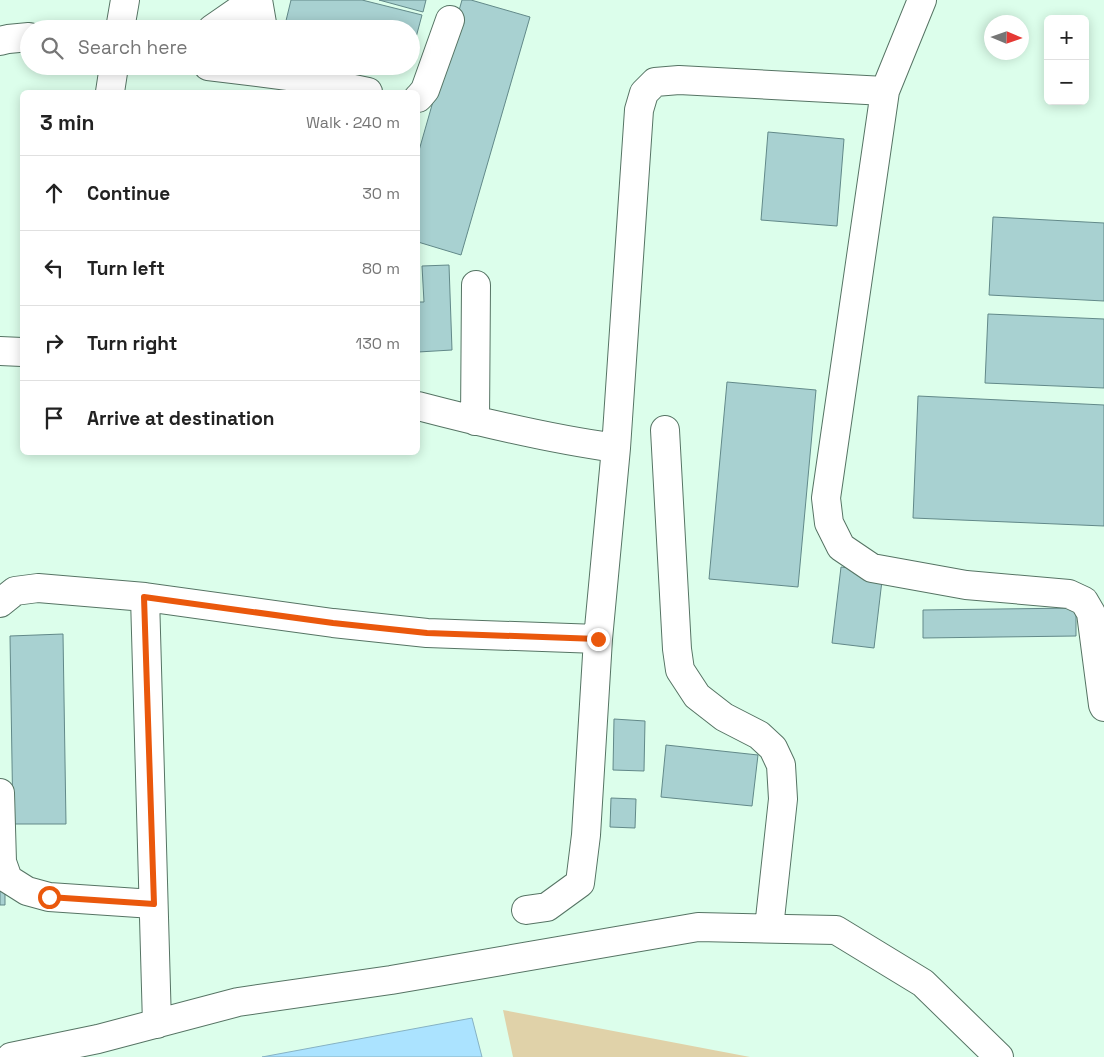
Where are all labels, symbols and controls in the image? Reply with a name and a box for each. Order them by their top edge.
north arrow [984,15,1029,60]
map controls [1044,15,1089,105]
button: + [1044,15,1089,60]
search box [20,20,420,75]
icon: search [38,34,66,62]
text: Search here [78,35,188,60]
button: − [1044,60,1089,105]
text: 3 min [40,109,95,136]
text: Walk · 240 m [306,112,400,133]
icon: ahead [40,179,68,207]
text: Continue [87,181,170,206]
text: 30 m [362,183,400,204]
icon: left [40,254,68,282]
text: Turn left [87,256,165,281]
text: 80 m [362,258,400,279]
icon: right [40,329,68,357]
text: Turn right [87,331,177,356]
text: 130 m [356,333,400,354]
icon: arrive [40,404,68,432]
text: Arrive at destination [87,406,275,431]
route end [587,628,610,651]
route start [38,886,61,909]

